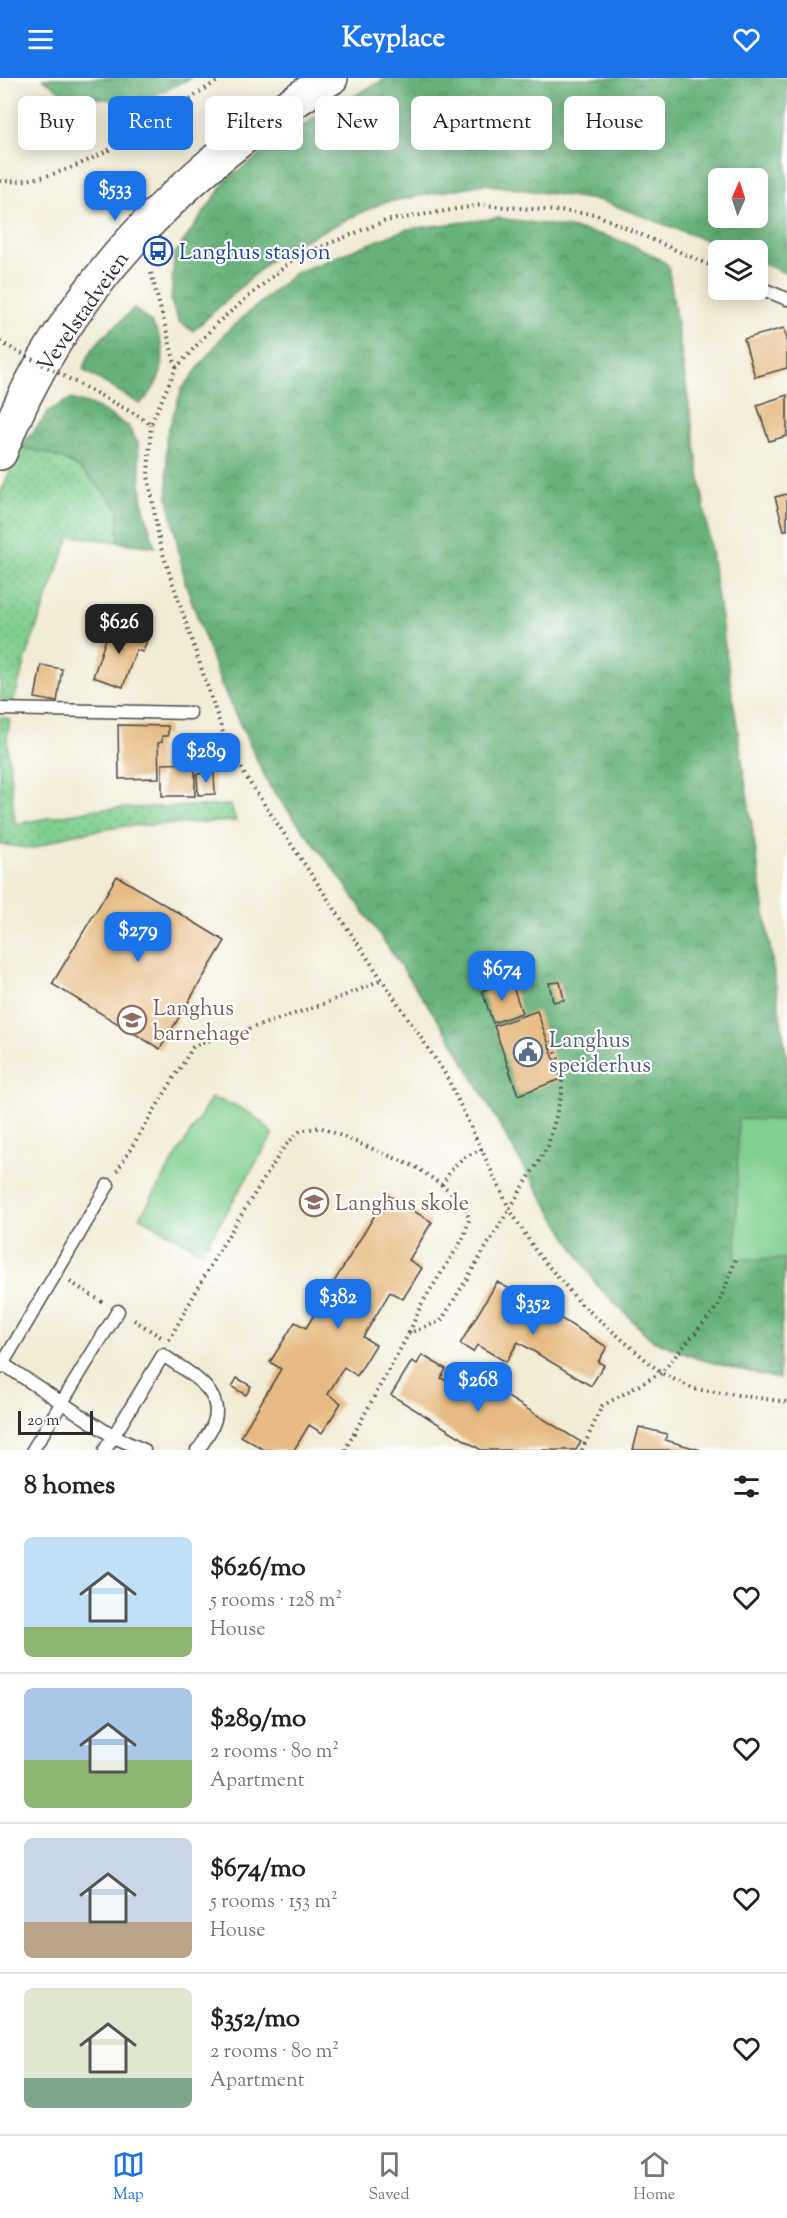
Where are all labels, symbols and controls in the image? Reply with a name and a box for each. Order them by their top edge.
text: Keyplace [342,20,445,59]
icon: menu [24,23,57,56]
icon: heart [730,23,763,56]
chip: Buy [18,96,96,150]
chip: Rent [108,96,193,150]
chip: Filters [205,96,303,150]
chip: New [315,96,399,150]
chip: Apartment [411,96,552,150]
chip: House [564,96,665,150]
north arrow [708,168,768,228]
map controls [708,168,768,300]
pin: $533 [79,171,151,222]
text: $533 [98,176,132,205]
bus stop icon: Langhus stasjon [142,235,174,267]
place label: Langhus stasjon [179,238,331,270]
button: layers [708,240,768,300]
street label: Vevelstadveien [31,246,138,380]
pin: $626 [83,604,155,655]
text: $626 [99,609,139,638]
pin: $289 [170,733,242,784]
text: $289 [186,738,226,767]
pin: $279 [102,912,174,963]
text: $279 [118,917,158,946]
pin: $674 [466,951,538,1002]
text: $674 [482,956,522,985]
place label: Langhus barnehage [153,994,250,1051]
school or university icon: Langhus barnehage [116,1004,148,1036]
place label: Langhus speiderhus [549,1026,651,1083]
public building icon: Langhus speiderhus [512,1036,544,1068]
school or university icon: Langhus skole [298,1186,330,1218]
place label: Langhus skole [335,1189,469,1221]
pin: $382 [302,1279,374,1330]
text: $382 [319,1284,357,1313]
pin: $352 [497,1285,569,1336]
text: $352 [516,1290,550,1319]
pin: $268 [442,1362,514,1413]
text: $268 [458,1367,498,1396]
scale bar [18,1408,93,1436]
text: 20 m [27,1410,60,1433]
text: 8 homes [24,1468,115,1505]
icon: filters [730,1470,763,1503]
text: $626/mo [210,1550,306,1587]
icon: home [72,1561,144,1633]
icon: heart [730,1581,763,1614]
text: 5 rooms · 128 m² [210,1587,342,1616]
text: House [210,1616,265,1645]
text: $289/mo [210,1701,306,1738]
icon: home [72,1712,144,1784]
icon: heart [730,1732,763,1765]
text: 2 rooms · 80 m² [210,1738,339,1767]
text: Apartment [210,1767,305,1796]
text: $674/mo [210,1851,306,1888]
icon: home [72,1862,144,1934]
icon: heart [730,1882,763,1915]
text: 5 rooms · 153 m² [210,1888,338,1917]
text: House [210,1917,265,1946]
text: $352/mo [210,2001,300,2038]
icon: home [72,2012,144,2084]
icon: heart [730,2032,763,2065]
text: 2 rooms · 80 m² [210,2038,339,2067]
text: Apartment [210,2067,305,2096]
tab: Map [112,2148,145,2207]
tab: Saved [368,2148,410,2207]
tab: Home [633,2148,675,2207]

